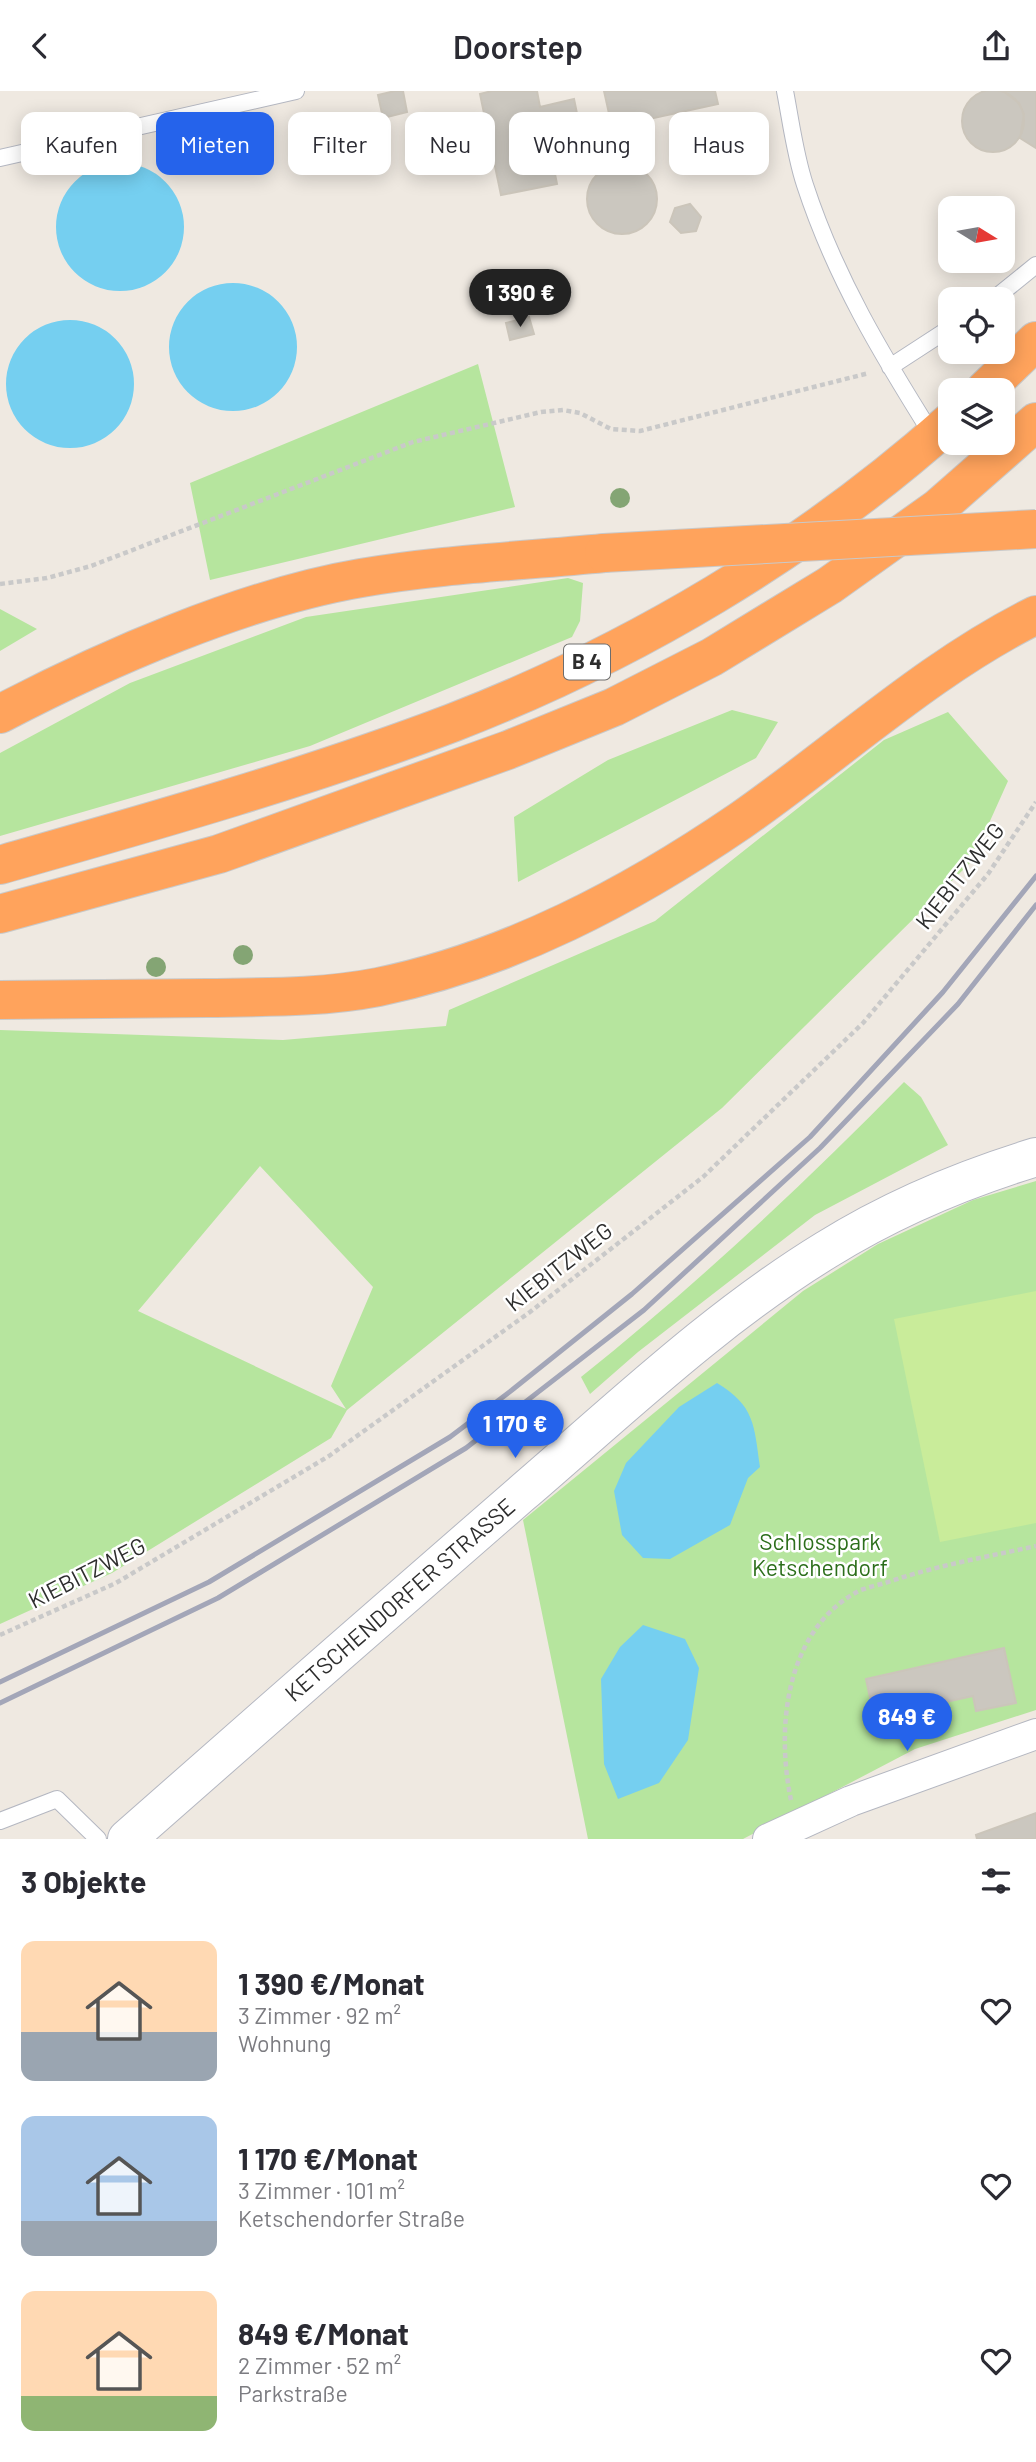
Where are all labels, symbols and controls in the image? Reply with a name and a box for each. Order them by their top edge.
icon: back [21,27,59,65]
text: Doorstep [453,27,583,65]
icon: share [977,27,1015,65]
chip: Kaufen [21,112,142,175]
chip: Mieten [156,112,274,175]
chip: Filter [288,112,391,175]
chip: Neu [405,112,495,175]
chip: Wohnung [509,112,655,175]
chip: Haus [669,112,769,175]
north arrow [938,196,1015,273]
map controls [938,196,1015,455]
pin: 1 390 € [455,269,585,329]
text: 1 390 € [485,278,555,306]
button: locate [938,287,1015,364]
button: layers [938,378,1015,455]
road number: B 4 [564,645,610,679]
street label: KIEBITZWEG [909,816,1010,934]
street label: KIEBITZWEG [499,1216,617,1317]
pin: 1 170 € [450,1401,580,1460]
text: 1 170 € [483,1409,547,1437]
street label: KETSCHENDORFER STRASSE [279,1492,520,1707]
park label: Schlosspark Ketschendorf [752,1527,888,1581]
street label: KIEBITZWEG [23,1531,150,1614]
pin: 849 € [858,1693,956,1753]
text: 849 € [878,1702,936,1730]
icon: filters [977,1862,1015,1900]
text: 3 Objekte [21,1863,146,1899]
text: 1 390 €/Monat [238,1965,425,2001]
icon: home [77,1969,161,2053]
icon: heart [977,1992,1015,2030]
text: 3 Zimmer · 92 m² [238,2001,401,2029]
text: Wohnung [238,2029,331,2057]
text: 1 170 €/Monat [238,2140,418,2176]
icon: home [77,2144,161,2228]
icon: heart [977,2167,1015,2205]
text: 3 Zimmer · 101 m² [238,2176,405,2204]
text: Ketschendorfer Straße [238,2204,465,2232]
text: 849 €/Monat [238,2315,409,2351]
icon: home [77,2319,161,2403]
icon: heart [977,2342,1015,2380]
text: 2 Zimmer · 52 m² [238,2351,401,2379]
text: Parkstraße [238,2379,348,2407]

